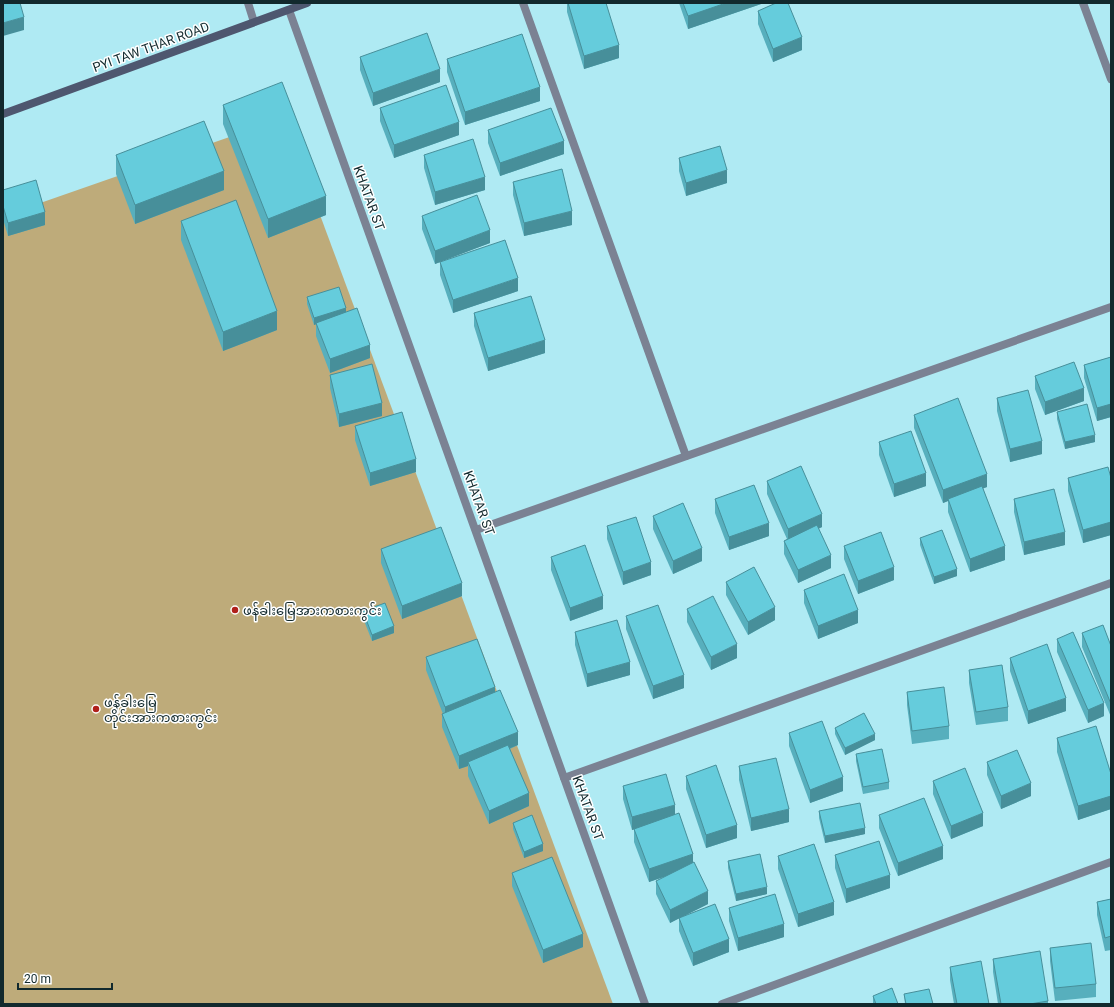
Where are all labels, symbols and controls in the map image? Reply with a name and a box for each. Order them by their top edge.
street label: PYI TAW THAR ROAD [91,19,211,75]
street label: KHATAR ST [350,164,388,233]
street label: KHATAR ST [460,469,498,538]
place label: ဖန်ခါးမြေအားကစားကွင်း [243,602,381,621]
marker: ဖန်ခါးမြေအားကစားကွင်း [230,605,240,615]
place label: ဖန်ခါးမြေ တိုင်းအားကစားကွင်း [104,694,217,728]
marker: ဖန်ခါးမြေ တိုင်းအားကစားကွင်း [91,704,101,714]
street label: KHATAR ST [569,774,607,843]
scale bar [18,965,112,991]
text: 20 m [24,972,51,986]

